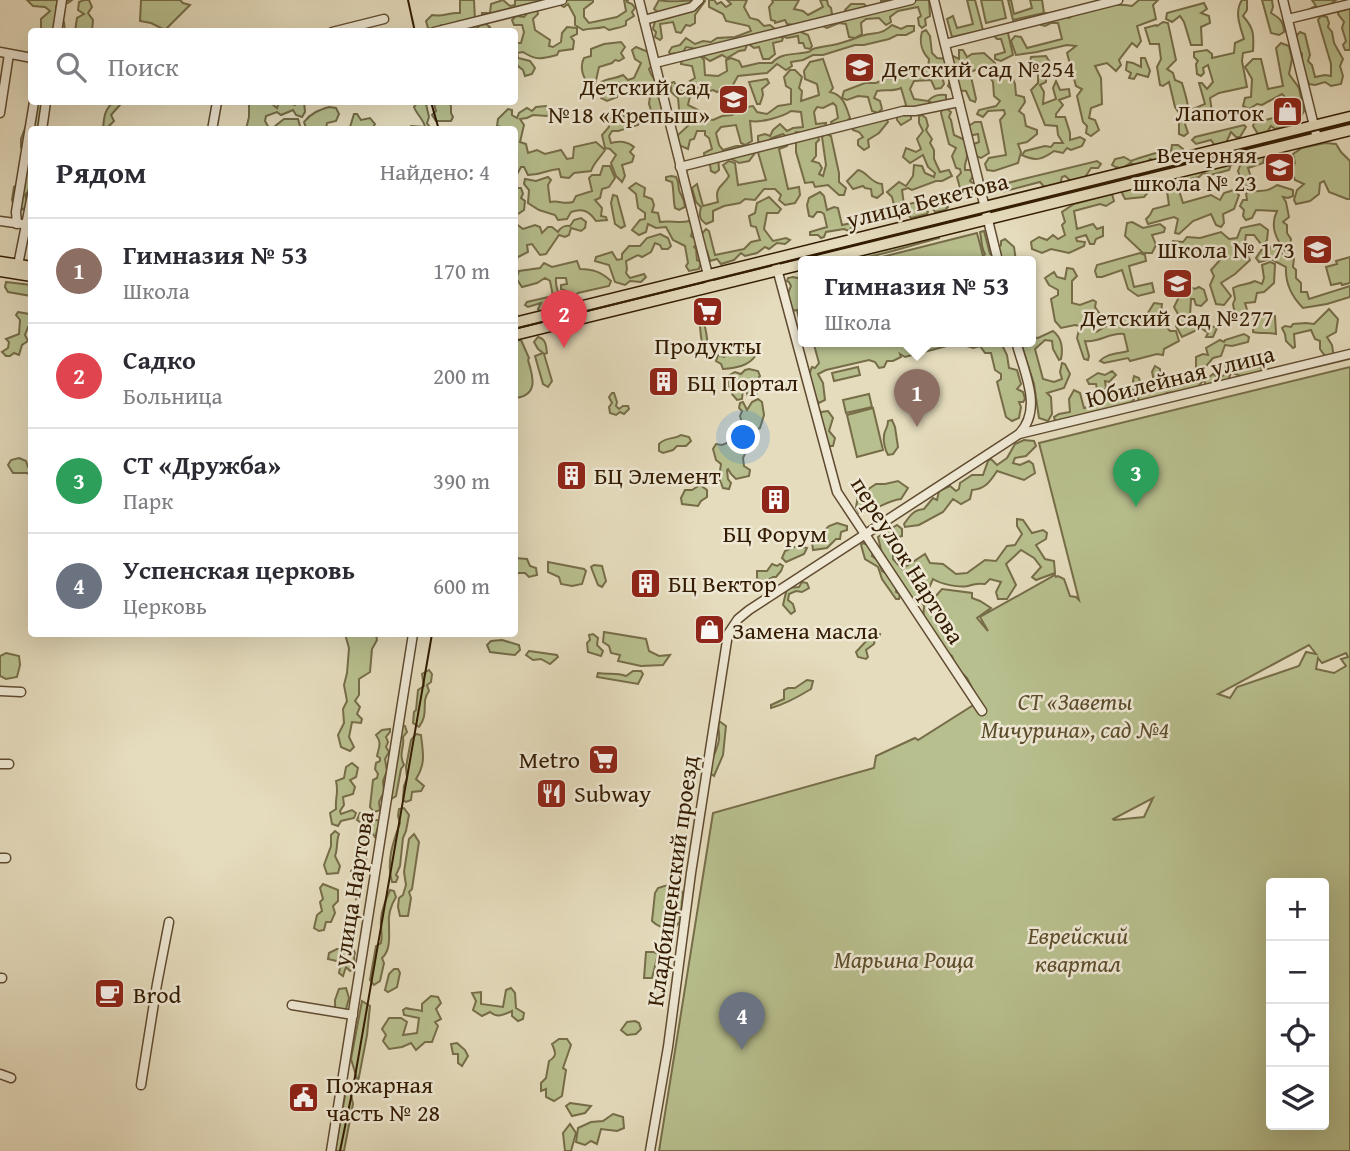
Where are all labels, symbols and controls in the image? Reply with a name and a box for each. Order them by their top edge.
search box [28,28,518,105]
text: Поиск [108,47,179,86]
icon: search [52,48,90,86]
school or university icon: Детский сад №254 [842,51,876,85]
place label: Детский сад №254 [881,51,1075,86]
place label: Детский сад №18 «Крепыш» [548,69,710,132]
school or university icon: Детский сад №18 «Крепыш» [716,83,750,117]
place label: Лапоток [1175,95,1264,130]
shop icon: Лапоток [1270,95,1304,129]
place label: Вечерняя школа № 23 [1133,137,1257,200]
text: Рядом [56,150,147,194]
school or university icon: Вечерняя школа № 23 [1263,151,1297,185]
text: Найдено: 4 [380,155,490,188]
street label: улица Бекетова [841,163,1012,237]
place label: Школа № 173 [1158,232,1295,267]
school or university icon: Школа № 173 [1301,232,1335,266]
text: Гимназия № 53 [123,235,308,274]
text: 1 [73,254,85,287]
text: 170 m [433,254,490,287]
popup [798,256,1036,347]
text: Гимназия № 53 [824,266,1010,305]
school or university icon: Детский сад №277 [1160,266,1194,300]
text: Школа [123,274,190,307]
pin: 2 [541,290,587,348]
supermarket icon: Продукты [691,294,725,328]
place label: Детский сад №277 [1080,300,1273,335]
text: Школа [824,305,891,338]
place label: Продукты [655,328,762,363]
street label: Юбилейная улица [1082,335,1279,416]
text: Садко [123,340,196,379]
text: 2 [73,359,85,392]
text: 200 m [433,359,490,392]
building icon: БЦ Портал [647,365,681,399]
place label: БЦ Портал [687,365,798,400]
pin: 1 [894,369,940,427]
text: Больница [123,379,222,412]
your location [726,420,760,454]
text: СТ «Дружба» [123,445,281,484]
pin: 3 [1113,449,1159,507]
building icon: БЦ Элемент [554,458,588,492]
place label: БЦ Элемент [594,458,721,493]
text: 3 [73,464,85,497]
text: 390 m [433,464,490,497]
street label: переулок Нартова [842,469,974,651]
building icon: БЦ Форум [758,482,792,516]
text: Парк [123,484,173,517]
place label: БЦ Форум [723,516,827,551]
text: Успенская церковь [123,550,355,589]
building icon: БЦ Вектор [628,566,662,600]
place label: БЦ Вектор [668,566,777,601]
text: 4 [73,569,85,602]
text: 600 m [433,569,490,602]
text: Церковь [123,589,207,622]
shop icon: Замена масла [692,613,726,647]
place label: Замена масла [732,613,879,648]
park label: СТ «Заветы Мичурина», сад №4 [981,684,1169,747]
place label: Metro [519,742,580,777]
supermarket icon: Metro [586,742,620,776]
street label: Кладбищенский проезд [637,753,707,1009]
restaurant icon: Subway [534,776,568,810]
place label: Subway [574,776,651,811]
street label: улица Нартова [323,808,383,970]
map controls [1266,878,1329,1130]
button: + [1266,878,1329,941]
park label: Еврейский квартал [1026,918,1129,981]
button: − [1266,941,1329,1004]
park label: Марьина Роща [834,942,974,977]
cafe icon: Brod [93,977,127,1011]
place label: Brod [133,977,181,1012]
pin: 4 [719,992,765,1050]
button: locate [1266,1004,1329,1067]
place label: Пожарная часть № 28 [326,1067,440,1130]
button: layers [1266,1067,1329,1130]
public building icon: Пожарная часть № 28 [286,1081,320,1115]

